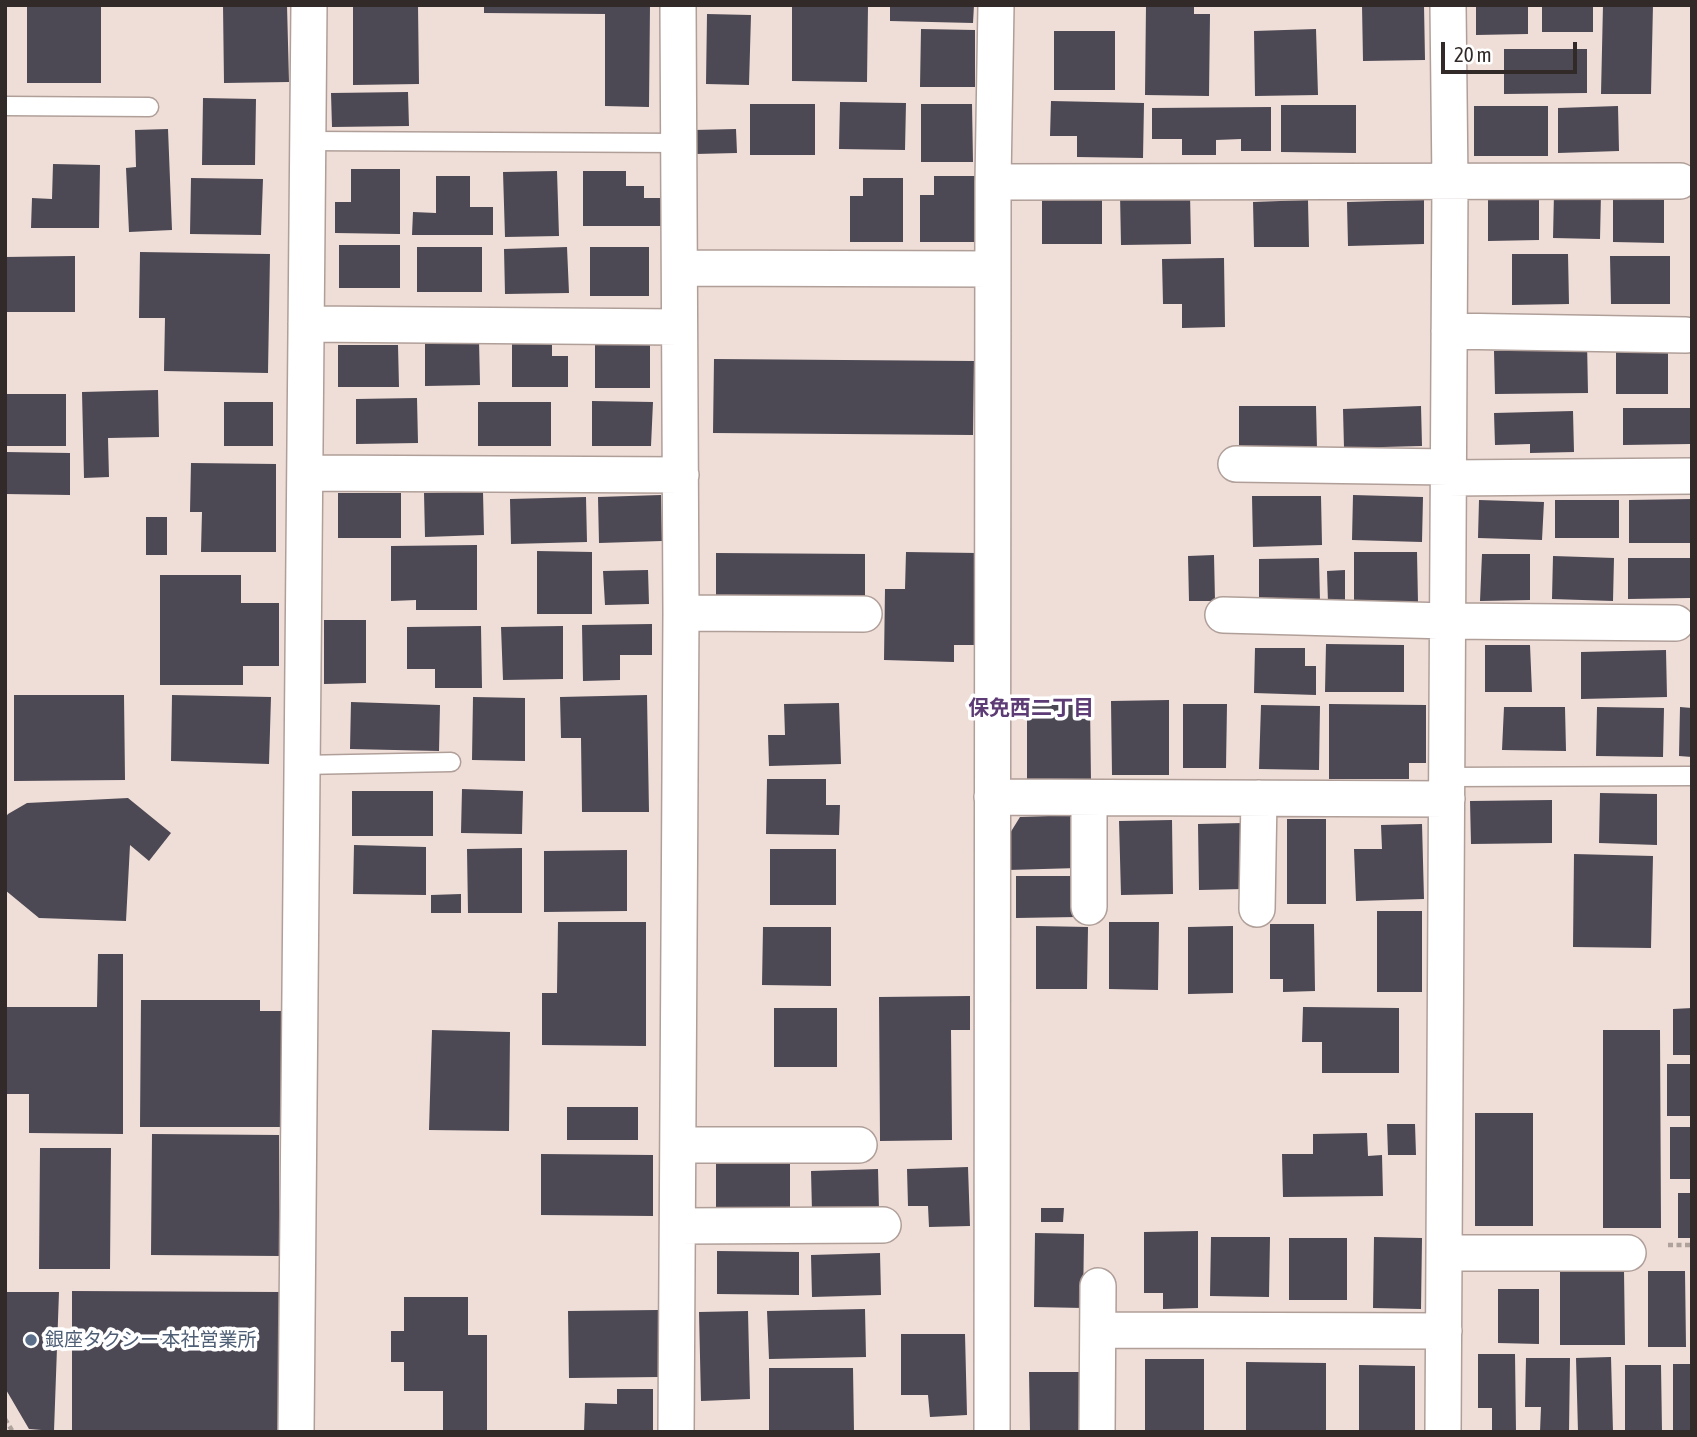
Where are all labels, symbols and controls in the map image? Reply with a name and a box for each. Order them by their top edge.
scale bar [1445,28,1582,72]
text: 20 m [1454,42,1492,66]
district label: 保免西二丁目 [968,695,1094,721]
place label: 銀座タクシー 本社営業所 [45,1329,257,1351]
marker: 銀座タクシー 本社営業所 [23,1332,39,1348]

